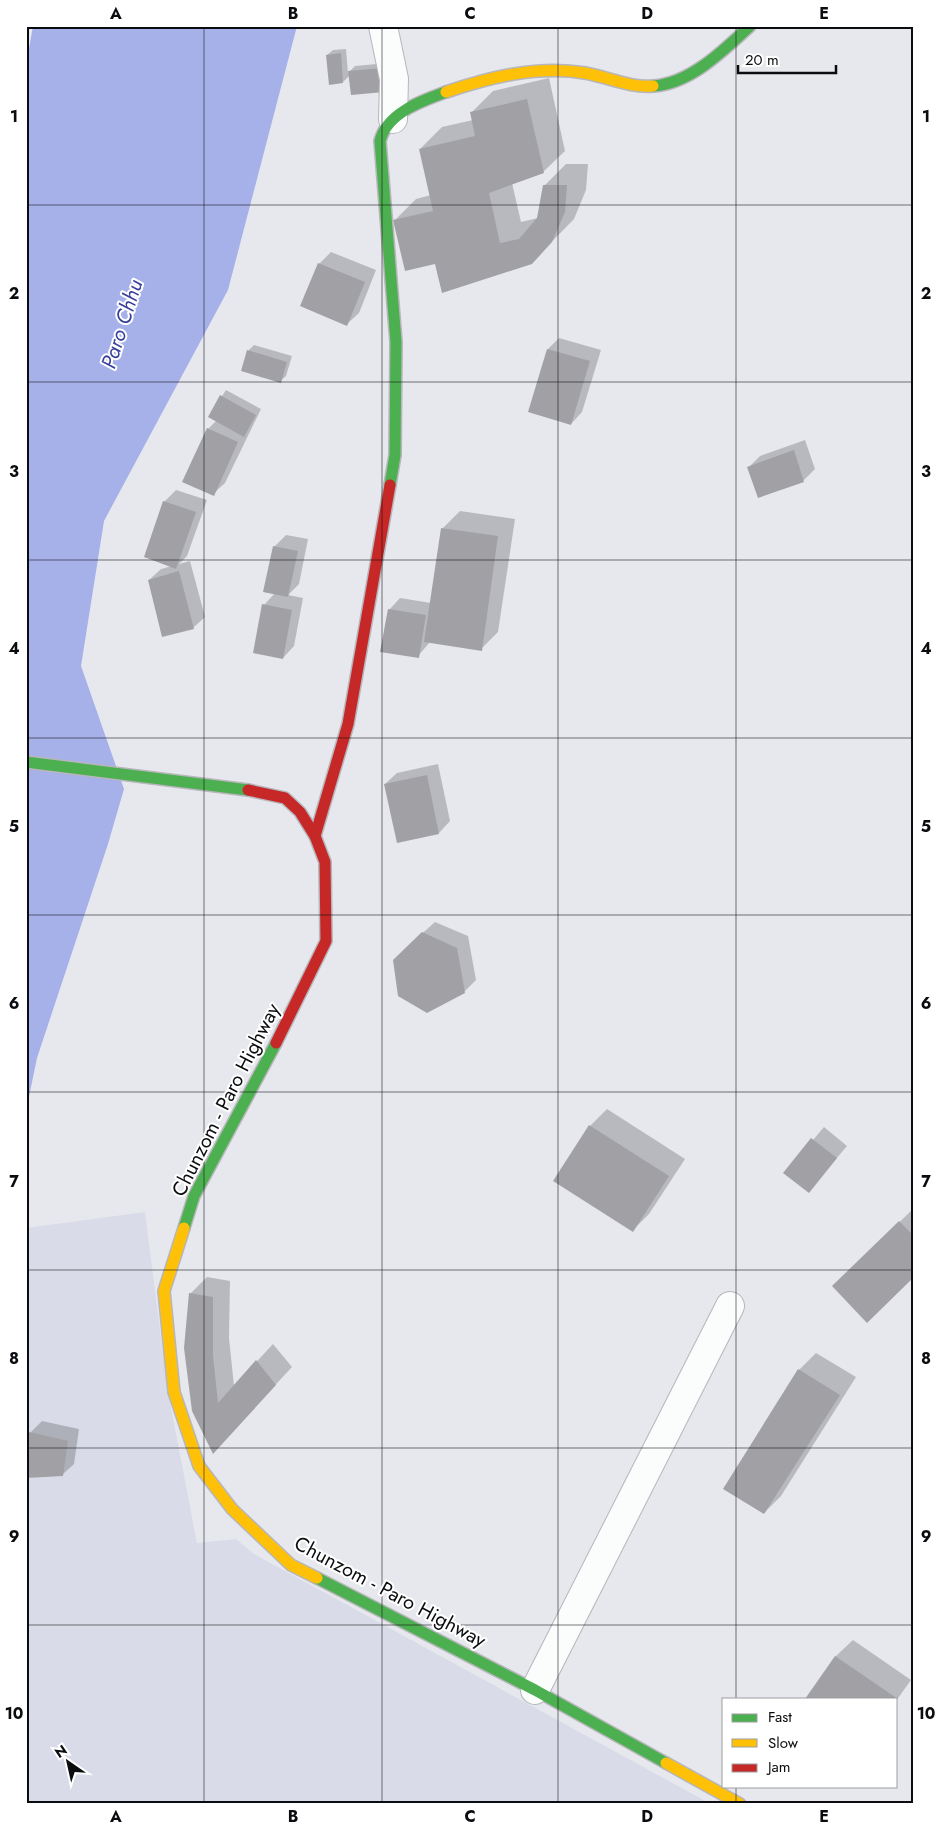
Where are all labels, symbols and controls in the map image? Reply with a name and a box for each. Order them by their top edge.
text: A [109,2,122,25]
text: B [288,2,298,25]
text: C [464,2,476,25]
text: D [641,2,653,25]
text: E [819,2,829,25]
scale bar [738,42,835,74]
text: 20 m [745,49,779,71]
text: 1 [10,105,18,128]
text: 1 [922,105,930,128]
water label: Paro Chhu [93,275,151,373]
text: 2 [9,282,19,305]
text: 2 [921,282,931,305]
text: 3 [9,460,19,483]
text: 3 [921,460,931,483]
text: 4 [8,637,20,660]
text: 4 [920,637,932,660]
text: 5 [9,815,19,838]
text: 5 [921,815,931,838]
text: 6 [9,992,19,1015]
text: 6 [921,992,931,1015]
street label: Chunzom - Paro Highway [165,998,287,1202]
text: 7 [9,1170,19,1193]
text: 7 [921,1170,931,1193]
text: 8 [9,1347,19,1370]
text: 8 [921,1347,931,1370]
text: 9 [9,1525,19,1548]
text: 9 [921,1525,931,1548]
street label: Chunzom - Paro Highway [289,1529,491,1655]
legend [722,1698,898,1788]
text: 10 [5,1702,23,1725]
text: 10 [917,1702,935,1725]
text: Fast [768,1706,792,1728]
text: Slow [768,1732,799,1754]
north arrow [42,1738,92,1788]
text: N [51,1740,71,1763]
text: Jam [766,1756,791,1778]
text: A [109,1805,122,1828]
text: B [288,1805,298,1828]
text: C [464,1805,476,1828]
text: D [641,1805,653,1828]
text: E [819,1805,829,1828]

